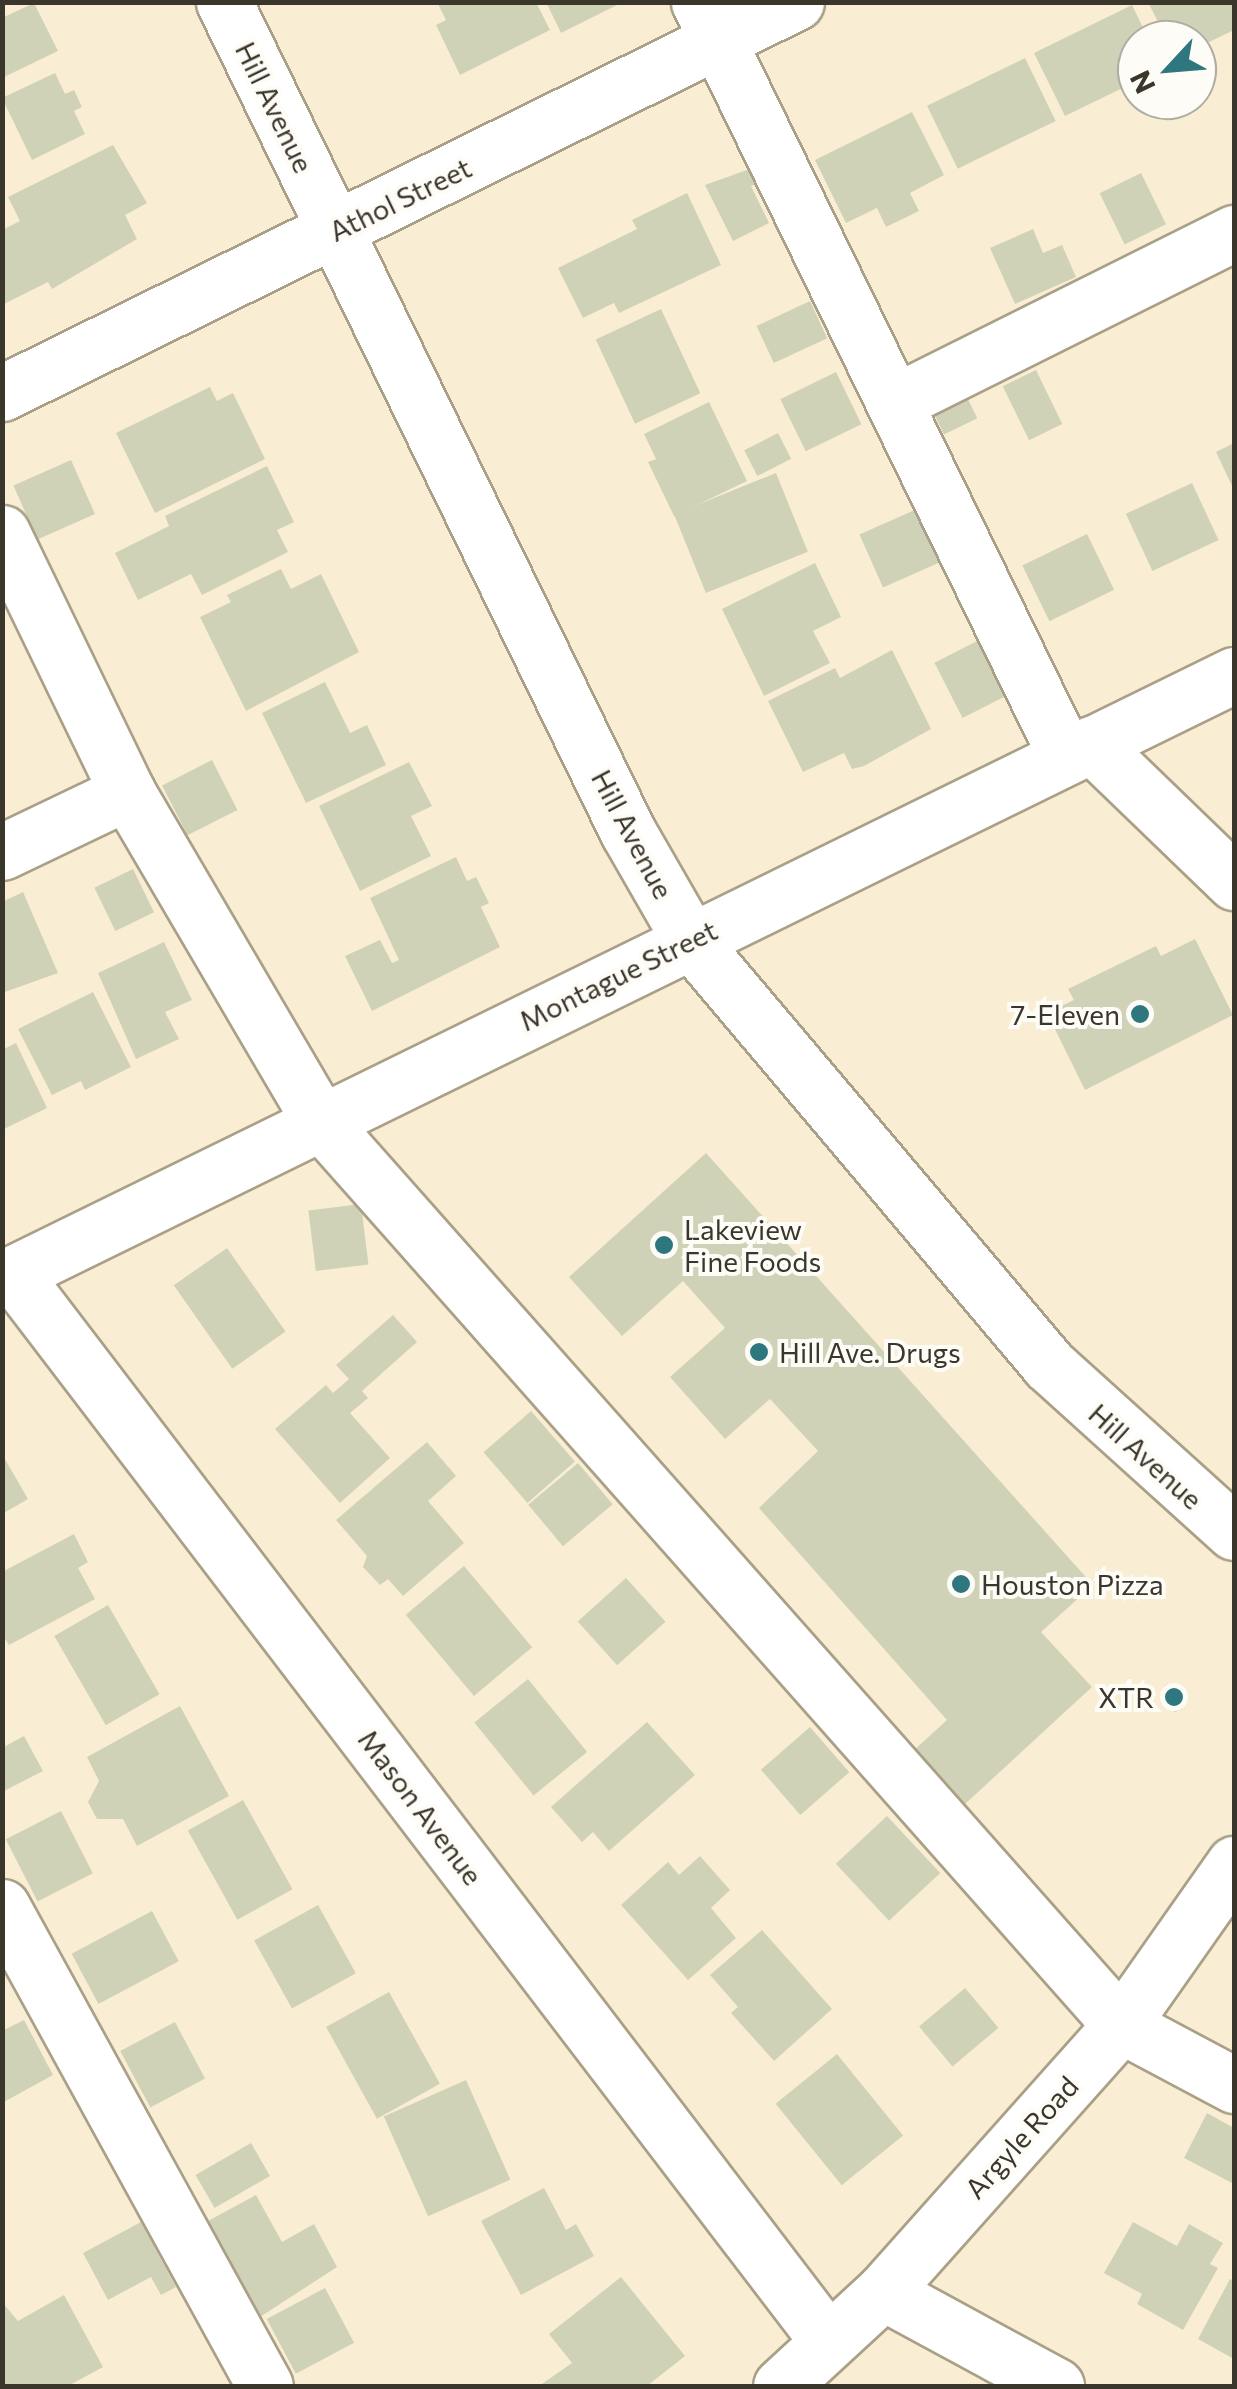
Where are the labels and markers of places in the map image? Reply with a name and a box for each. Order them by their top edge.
place label: 7-Eleven [1011,997,1120,1031]
marker: 7-Eleven [1129,1003,1151,1025]
place label: Lakeview Fine Foods [684,1212,821,1278]
marker: Lakeview Fine Foods [653,1234,675,1256]
place label: Hill Ave. Drugs [779,1335,961,1369]
marker: Hill Ave. Drugs [748,1341,770,1363]
place label: Houston Pizza [981,1567,1164,1601]
marker: Houston Pizza [950,1573,972,1595]
place label: XTR [1098,1680,1154,1714]
marker: XTR [1163,1686,1185,1708]

